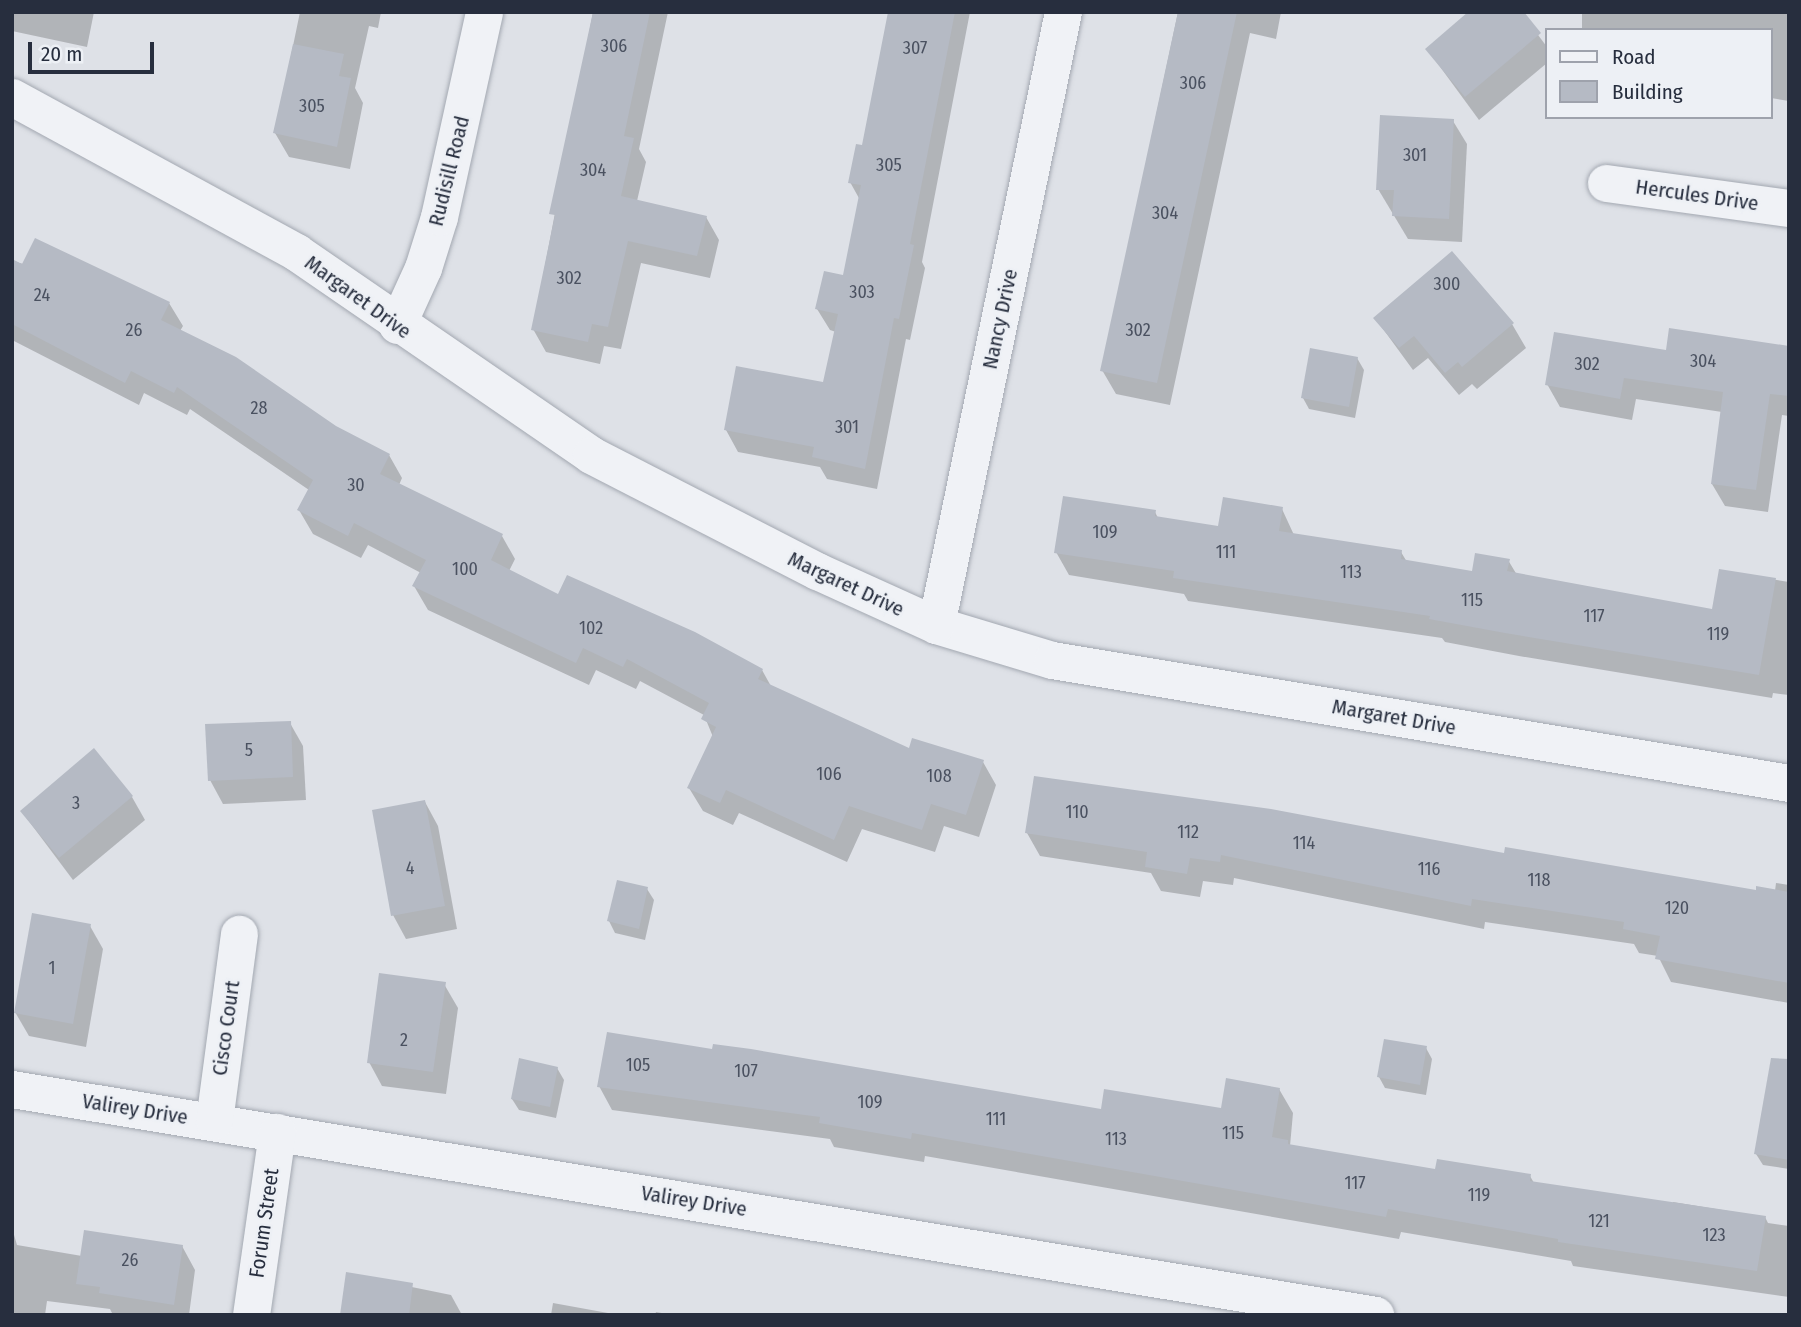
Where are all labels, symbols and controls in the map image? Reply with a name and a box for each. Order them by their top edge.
scale bar [32,28,158,72]
legend [1546,28,1773,119]
house number: 306 [601,35,627,57]
house number: 307 [903,37,927,59]
text: 20 m [41,41,82,67]
text: Road [1612,44,1656,70]
house number: 306 [1180,72,1206,94]
text: Building [1612,79,1683,105]
house number: 305 [299,95,325,117]
street label: Rudisill Road [423,113,475,229]
house number: 301 [1403,144,1427,166]
house number: 305 [876,154,902,176]
house number: 304 [580,159,606,181]
street label: Hercules Drive [1634,174,1760,216]
house number: 304 [1152,202,1178,224]
street label: Margaret Drive [300,250,416,344]
house number: 302 [556,267,582,289]
street label: Nancy Drive [977,267,1023,371]
house number: 300 [1434,273,1460,295]
house number: 303 [849,281,875,303]
house number: 24 [34,284,50,306]
house number: 26 [126,319,142,341]
house number: 302 [1125,319,1151,341]
house number: 304 [1690,350,1716,372]
house number: 302 [1574,353,1600,375]
house number: 28 [251,397,267,419]
house number: 301 [835,416,859,438]
house number: 30 [347,474,365,496]
house number: 109 [1092,521,1118,543]
house number: 111 [1216,541,1236,563]
street label: Margaret Drive [784,546,908,622]
house number: 100 [452,558,478,580]
house number: 113 [1340,561,1362,583]
house number: 115 [1461,589,1483,611]
house number: 117 [1583,605,1605,627]
house number: 102 [579,617,603,639]
house number: 119 [1707,623,1729,645]
street label: Margaret Drive [1330,694,1458,740]
house number: 5 [245,739,253,761]
house number: 106 [816,763,842,785]
house number: 108 [926,765,952,787]
house number: 3 [72,792,80,814]
house number: 110 [1065,801,1089,823]
house number: 112 [1177,821,1199,843]
house number: 114 [1293,832,1315,854]
house number: 4 [406,857,414,879]
house number: 116 [1418,858,1440,880]
house number: 118 [1528,869,1550,891]
house number: 120 [1665,897,1689,919]
house number: 1 [48,957,56,979]
street label: Cisco Court [207,979,245,1077]
house number: 2 [400,1029,408,1051]
house number: 105 [626,1054,650,1076]
house number: 107 [734,1060,758,1082]
street label: Valirey Drive [80,1088,190,1130]
house number: 109 [857,1091,883,1113]
house number: 111 [986,1108,1006,1130]
house number: 115 [1222,1122,1244,1144]
house number: 113 [1105,1128,1127,1150]
street label: Forum Street [244,1167,284,1279]
house number: 117 [1344,1172,1366,1194]
street label: Valirey Drive [639,1180,749,1222]
house number: 119 [1468,1184,1490,1206]
house number: 121 [1588,1210,1610,1232]
house number: 123 [1702,1224,1726,1246]
house number: 26 [122,1249,138,1271]

